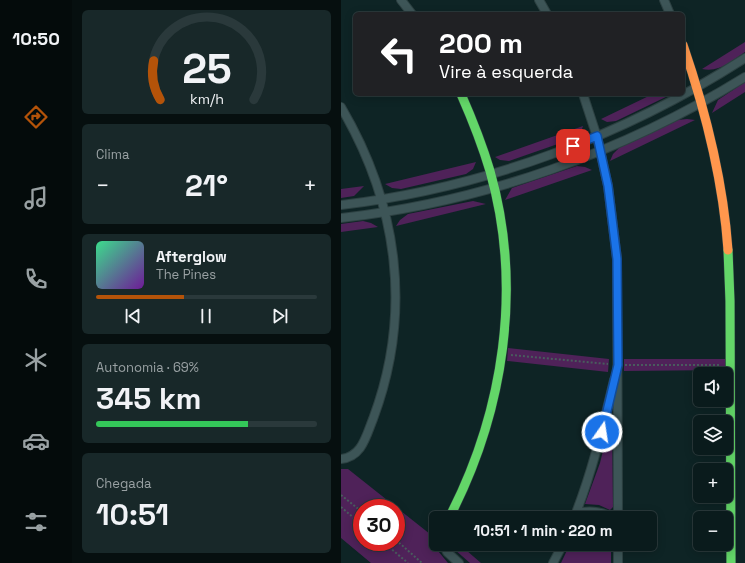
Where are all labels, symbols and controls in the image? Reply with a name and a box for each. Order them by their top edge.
text: 200 m [439,25,523,61]
text: 10:50 [12,27,60,50]
icon: left [373,28,425,80]
text: 25 [182,42,231,95]
text: Vire à esquerda [439,60,573,83]
text: km/h [189,90,224,108]
icon: directions [22,103,50,131]
pin [556,129,590,163]
icon: arrive [562,135,584,157]
text: Clima [96,146,129,163]
text: 21° [185,166,228,205]
text: − [96,171,110,199]
text: + [303,171,317,199]
icon: music [22,184,50,212]
text: Afterglow [156,247,227,266]
icon: phone [22,265,50,293]
text: The Pines [156,266,216,283]
icon: previous [122,305,144,327]
icon: pause [195,305,217,327]
icon: next [269,305,291,327]
icon: climate [22,346,50,374]
text: Autonomia · 69% [96,359,199,376]
map controls [693,367,733,551]
button: sound [693,367,733,407]
text: 345 km [96,379,201,418]
position arrow [581,411,623,453]
button: layers [693,415,733,455]
icon: car [22,427,50,455]
button: + [693,463,733,503]
text: Chegada [96,475,152,492]
text: 10:51 [96,495,169,534]
speed limit sign: 30 [353,499,405,551]
icon: filters [22,508,50,536]
button: − [693,511,733,551]
text: 10:51 · 1 min · 220 m [473,521,613,540]

